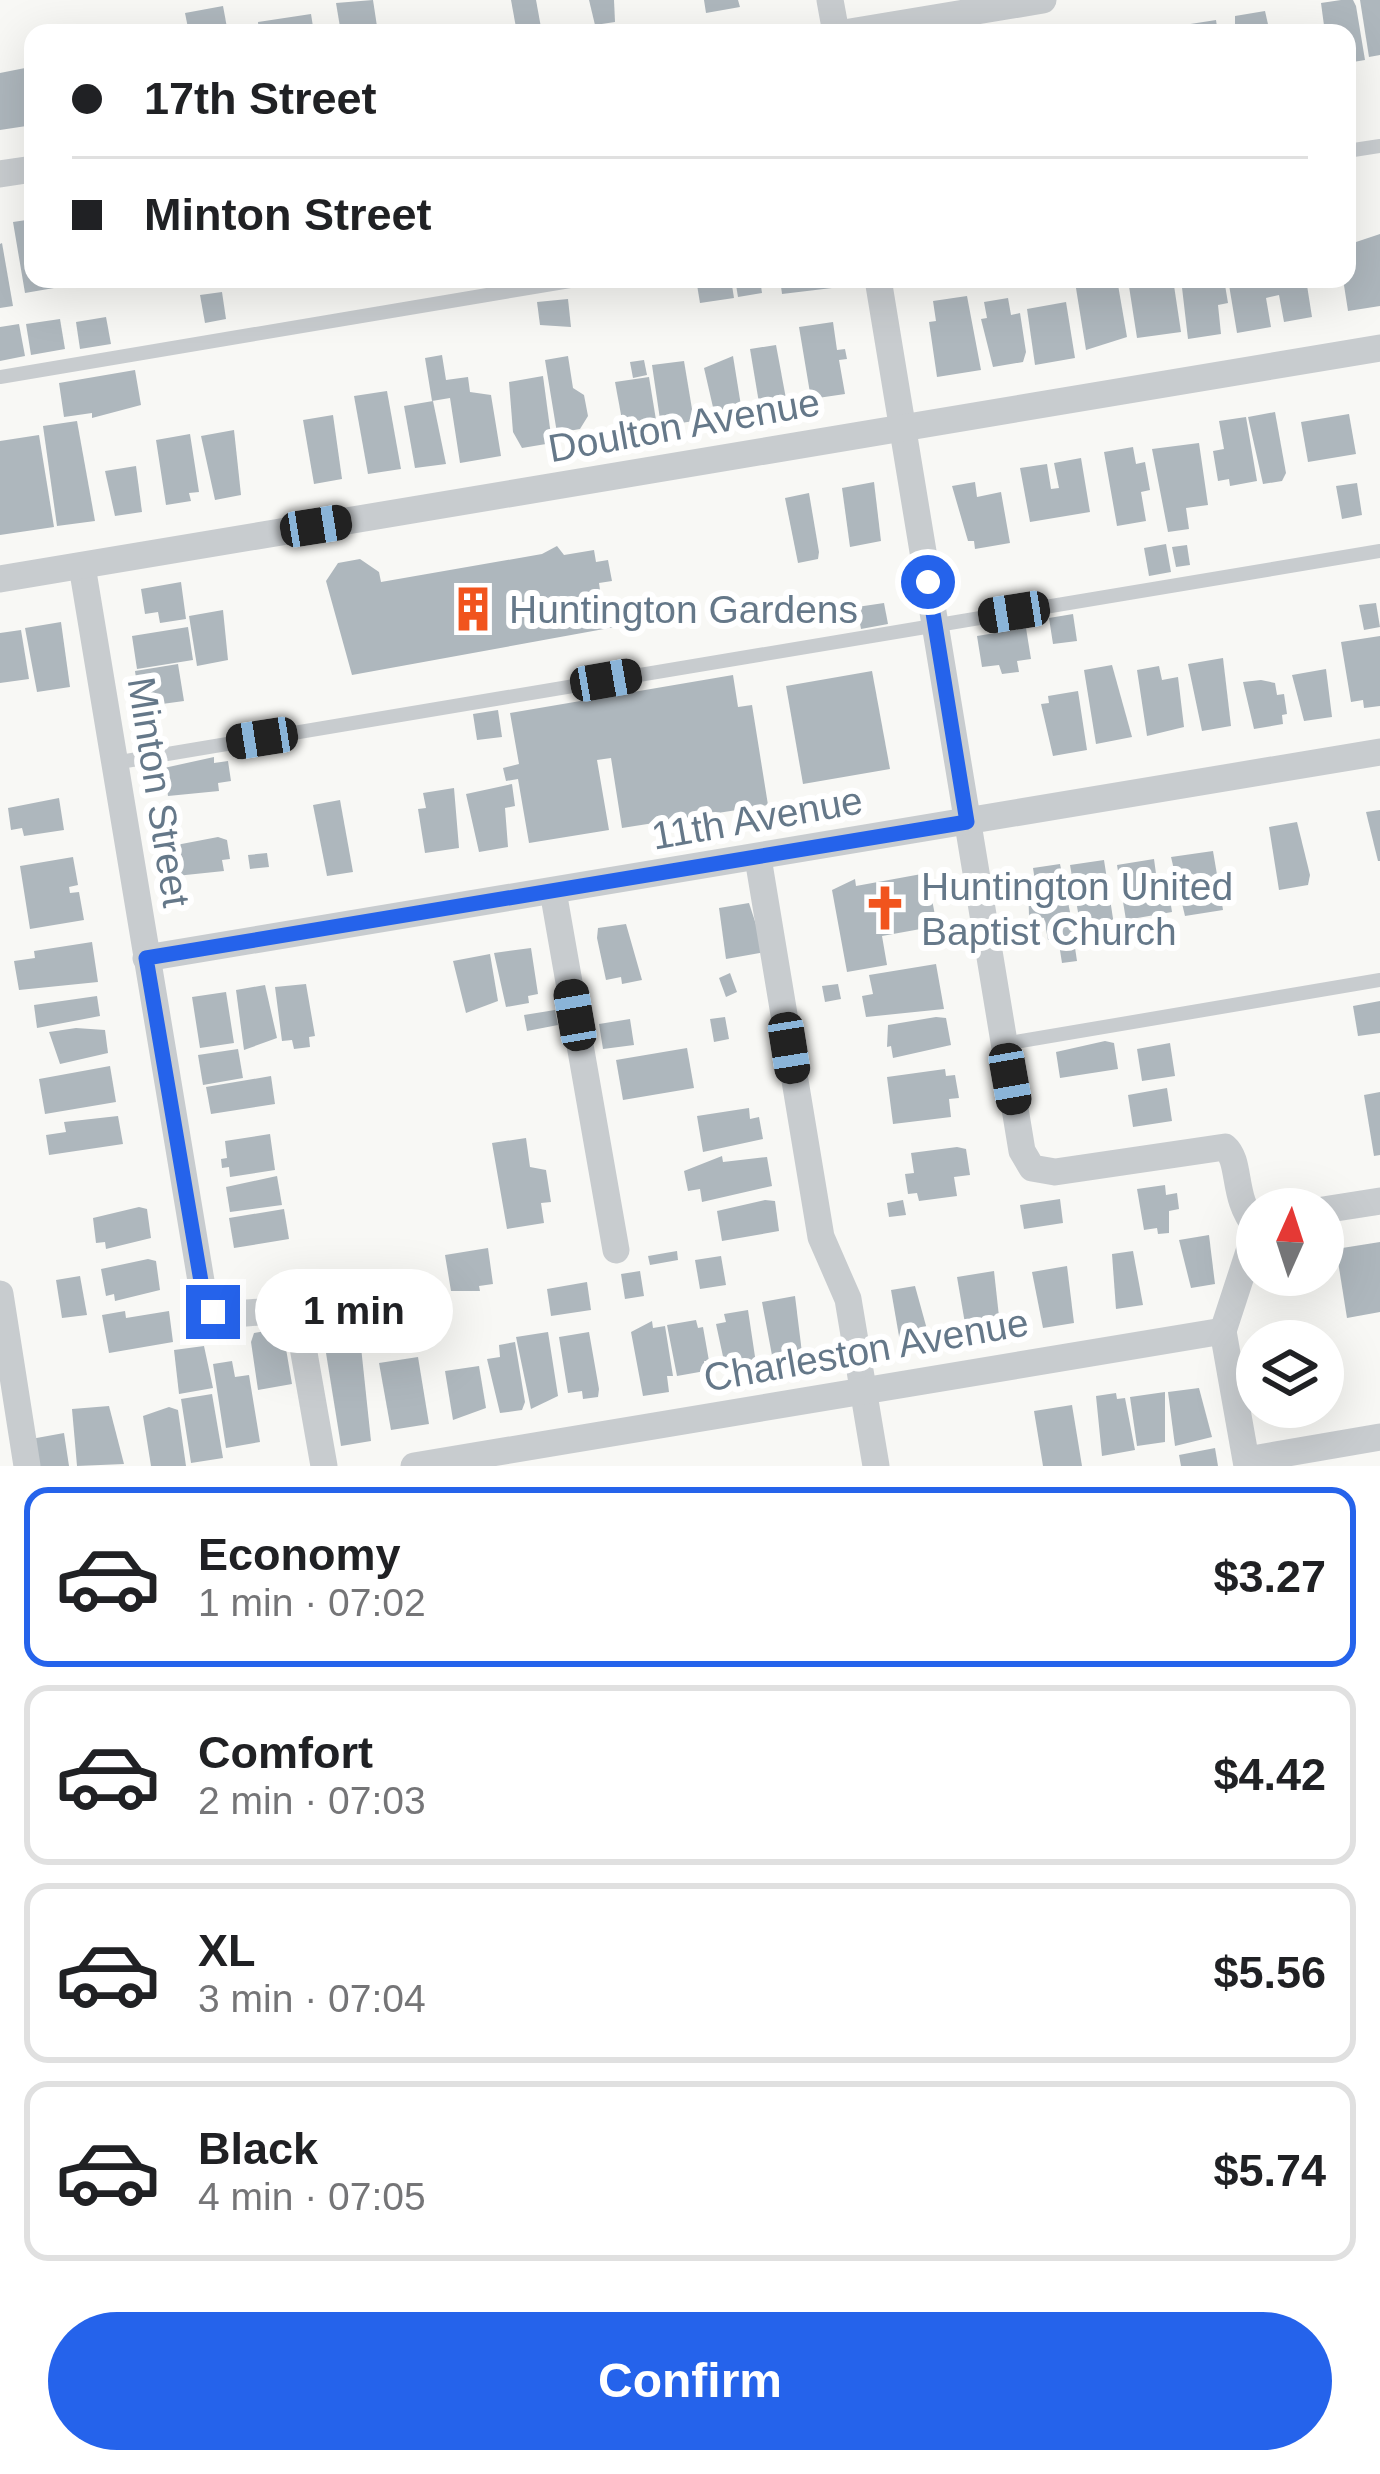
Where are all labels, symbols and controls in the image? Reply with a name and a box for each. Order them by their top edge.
text: 17th Street [144,73,377,124]
text: Minton Street [144,189,432,240]
street label: Doulton Avenue [545,380,823,470]
car [278,503,354,549]
route start [901,555,955,609]
building icon: Huntington Gardens [448,584,498,634]
place label: Huntington Gardens [509,588,858,631]
car [976,589,1052,635]
car [567,656,645,704]
street label: Minton Street [120,674,198,910]
car [224,715,300,761]
street label: 11th Avenue [648,778,866,858]
place label: Huntington United Baptist Church [921,865,1233,953]
church icon: Huntington United Baptist Church [860,883,910,933]
car [551,976,599,1054]
car [766,1010,812,1086]
car [986,1040,1034,1118]
north arrow [1236,1188,1344,1296]
map controls [1236,1188,1344,1428]
callout: 1 min [255,1270,453,1354]
route end [186,1285,240,1339]
text: 1 min [303,1289,405,1332]
street label: Charleston Avenue [700,1300,1032,1400]
button: layers [1236,1320,1344,1428]
icon: car [54,1523,162,1631]
text: Economy [198,1529,401,1580]
text: $3.27 [1213,1551,1326,1602]
text: 1 min · 07:02 [198,1581,426,1624]
icon: car [54,1721,162,1829]
text: Comfort [198,1727,373,1778]
text: $4.42 [1213,1749,1326,1800]
text: 2 min · 07:03 [198,1779,426,1822]
icon: car [54,1919,162,2027]
text: XL [198,1925,256,1976]
text: $5.56 [1213,1947,1326,1998]
text: 3 min · 07:04 [198,1977,426,2020]
icon: car [54,2117,162,2225]
text: Black [198,2123,318,2174]
text: $5.74 [1213,2145,1326,2196]
text: 4 min · 07:05 [198,2175,426,2218]
button: Confirm [48,2312,1332,2450]

